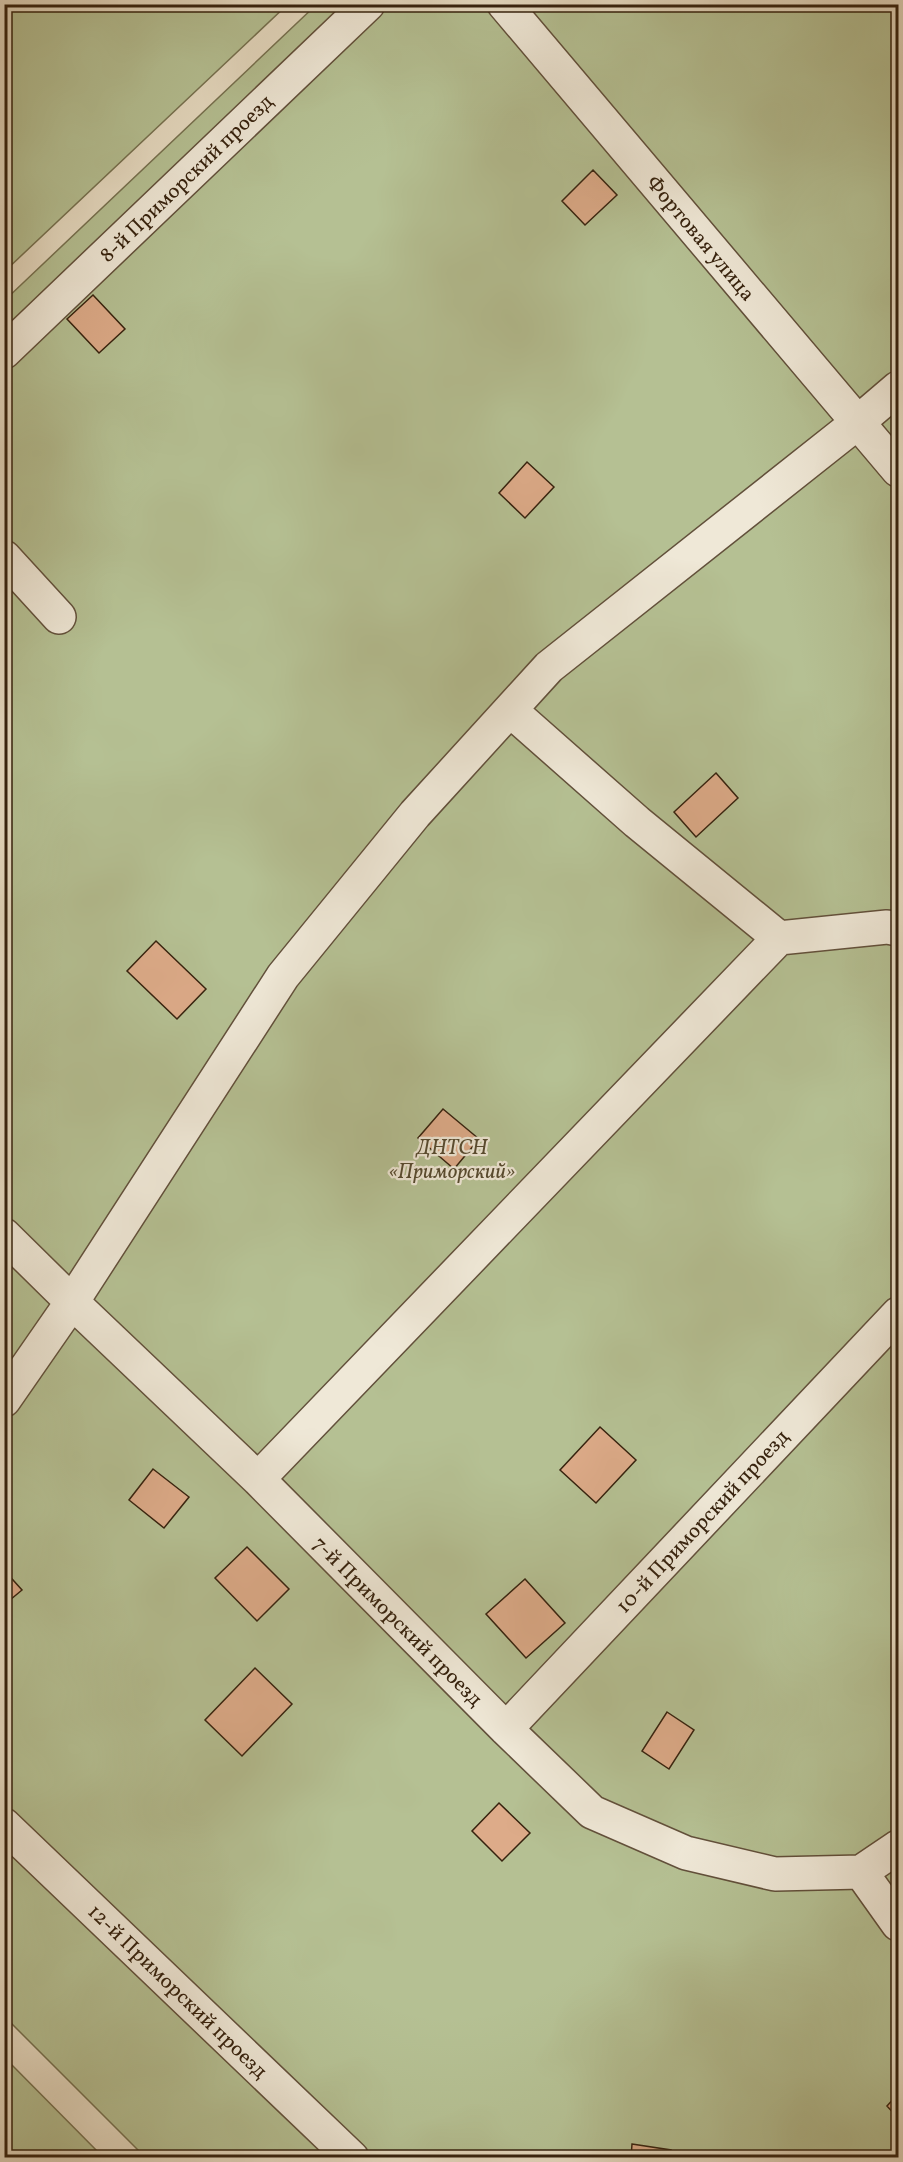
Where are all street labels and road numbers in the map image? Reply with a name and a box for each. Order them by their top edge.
street label: 8-й Приморский проезд [94,88,280,270]
street label: Фортовая улица [639,170,761,308]
street label: 10-й Приморский проезд [610,1424,796,1620]
street label: 7-й Приморский проезд [305,1531,489,1714]
street label: 12-й Приморский проезд [81,1898,273,2086]

